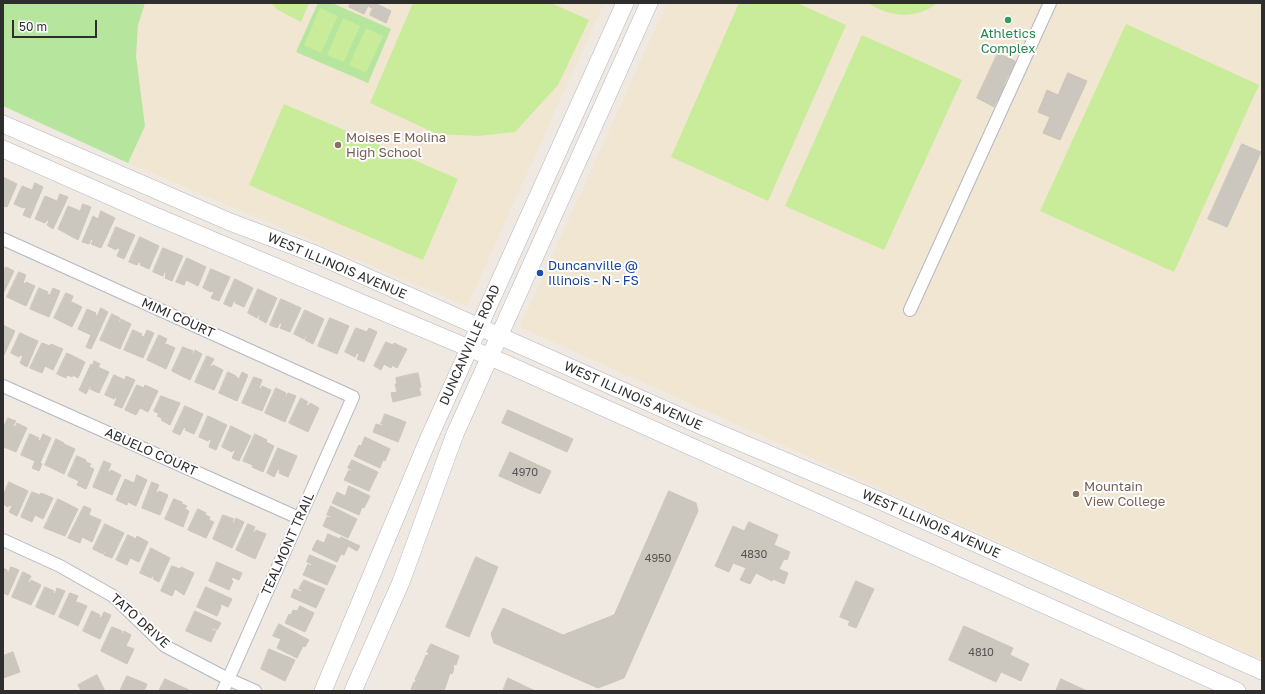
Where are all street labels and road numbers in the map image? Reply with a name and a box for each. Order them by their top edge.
street label: WEST ILLINOIS AVENUE [265,230,409,302]
street label: DUNCANVILLE ROAD [436,282,504,408]
street label: MIMI COURT [139,295,217,341]
street label: WEST ILLINOIS AVENUE [562,358,704,434]
street label: ABUELO COURT [102,425,200,479]
street label: WEST ILLINOIS AVENUE [860,486,1002,562]
street label: TEALMONT TRAIL [258,490,318,598]
street label: TATO DRIVE [107,590,173,652]

